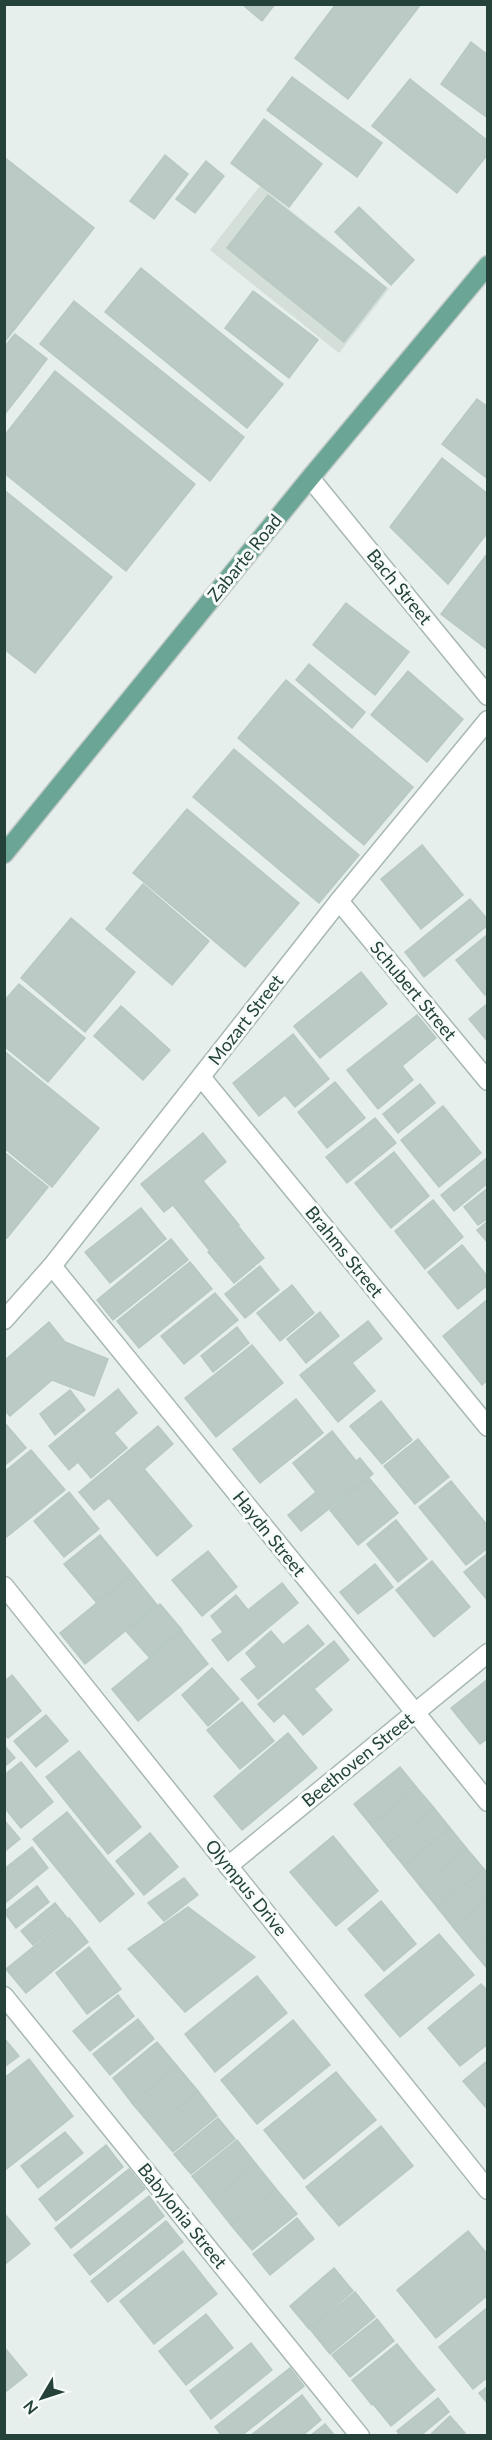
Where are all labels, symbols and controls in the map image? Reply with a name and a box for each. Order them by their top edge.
street label: Zabarte Road [202,509,286,605]
street label: Bach Street [363,544,437,629]
street label: Schubert Street [366,936,462,1045]
street label: Mozart Street [203,969,288,1069]
street label: Brahms Street [301,1201,389,1302]
street label: Haydn Street [229,1486,311,1581]
street label: Beethoven Street [297,1707,418,1811]
street label: Olympus Drive [201,1835,292,1940]
street label: Babylonia Street [134,2158,232,2273]
north arrow [12,2368,72,2428]
text: N [19,2397,41,2419]

